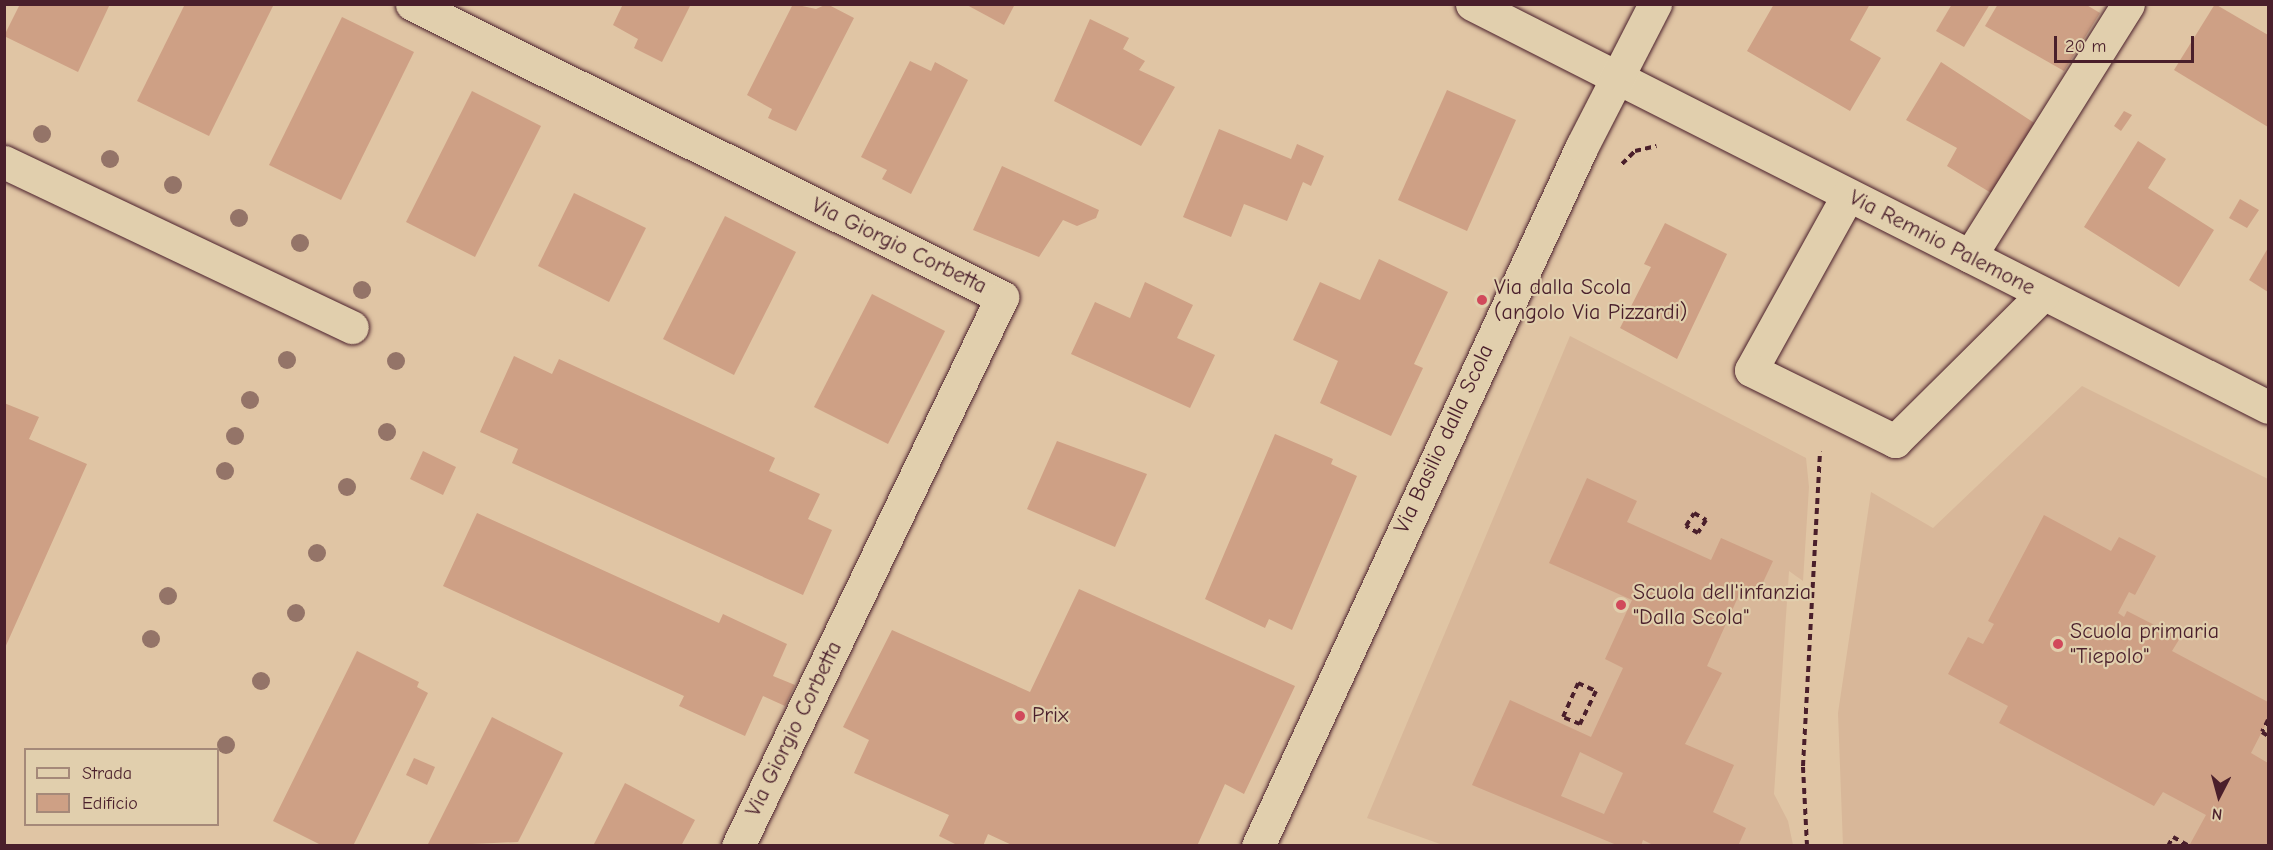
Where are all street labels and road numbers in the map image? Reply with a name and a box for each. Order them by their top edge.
street label: Via Remnio Palemone [1845,185,2039,301]
street label: Via Giorgio Corbetta [807,192,991,300]
street label: Via Basilio dalla Scola [1389,340,1499,538]
street label: Via Giorgio Corbetta [740,637,848,821]

